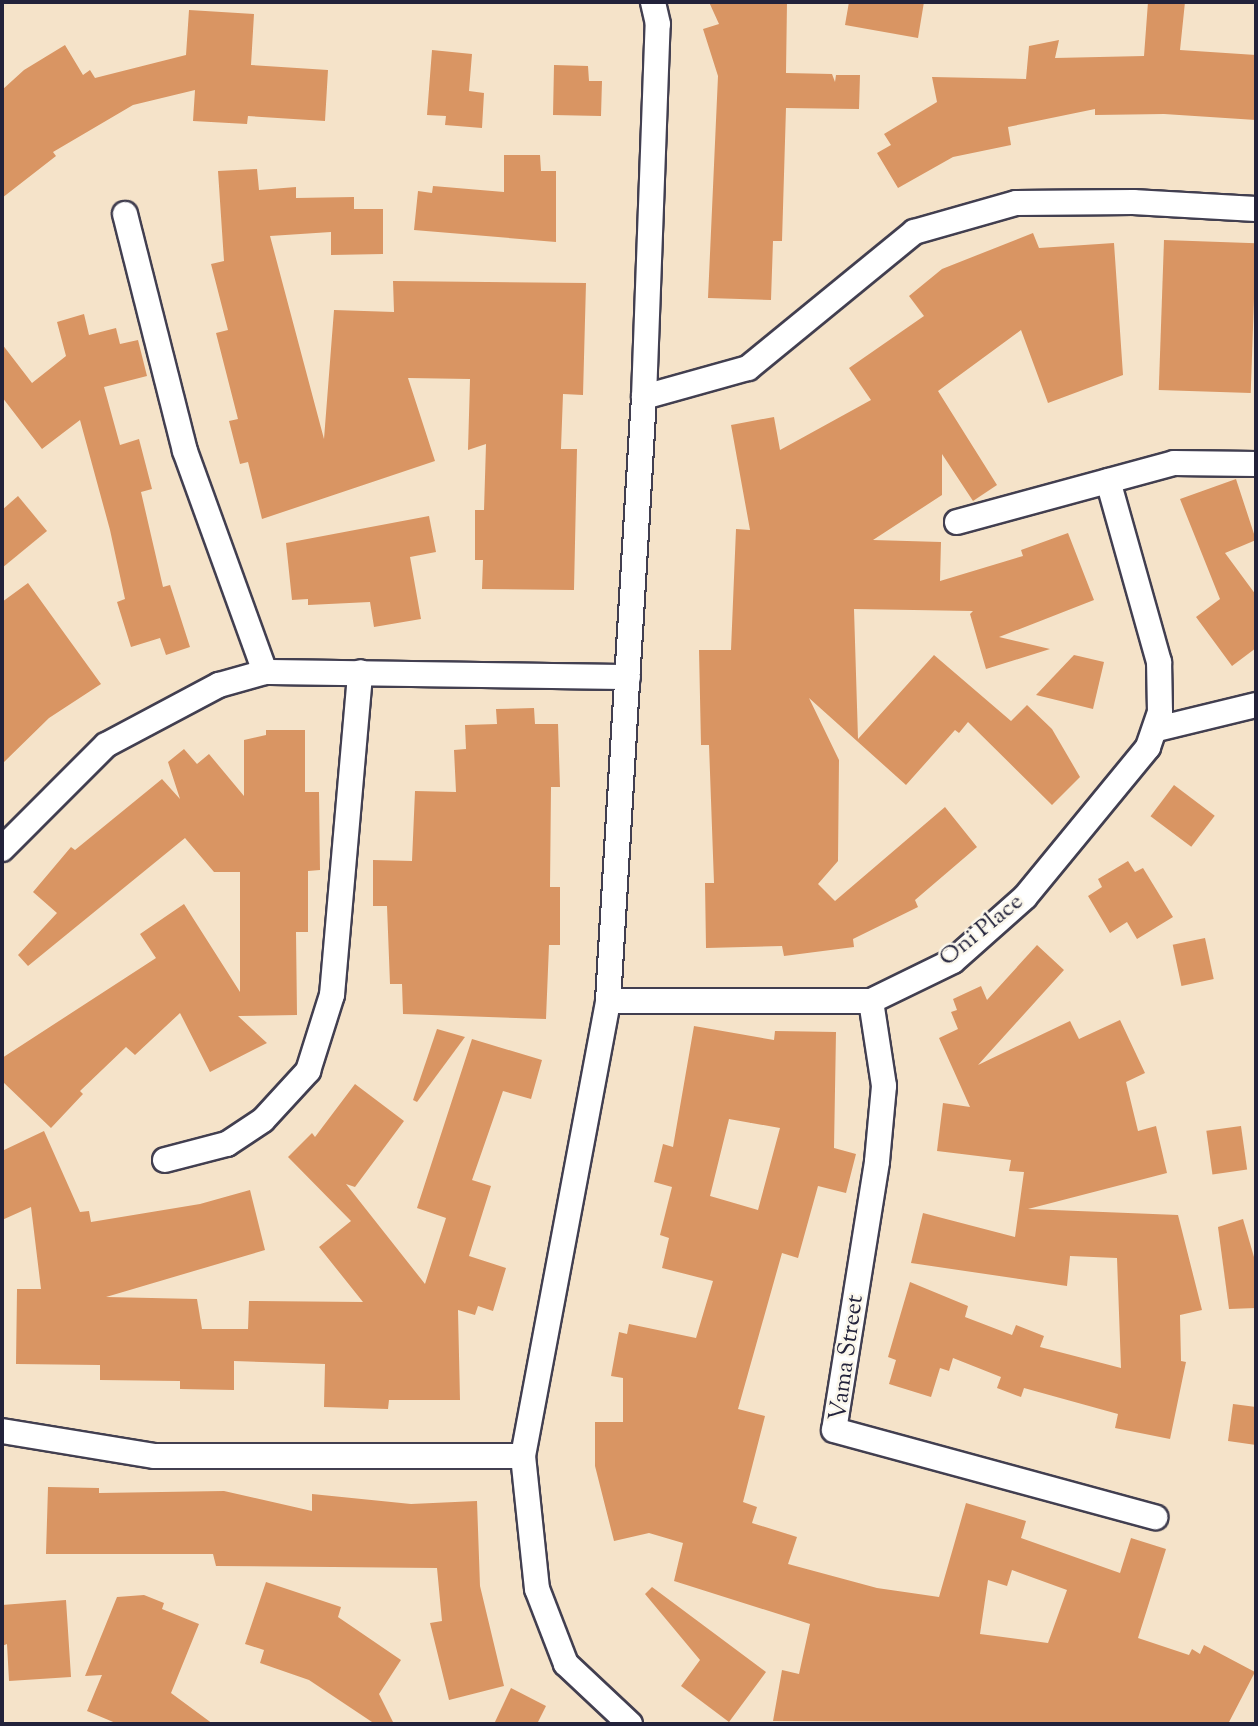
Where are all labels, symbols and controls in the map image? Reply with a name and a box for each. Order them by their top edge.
street label: Oni Place [934,888,1030,974]
street label: Vama Street [825,1293,871,1423]

